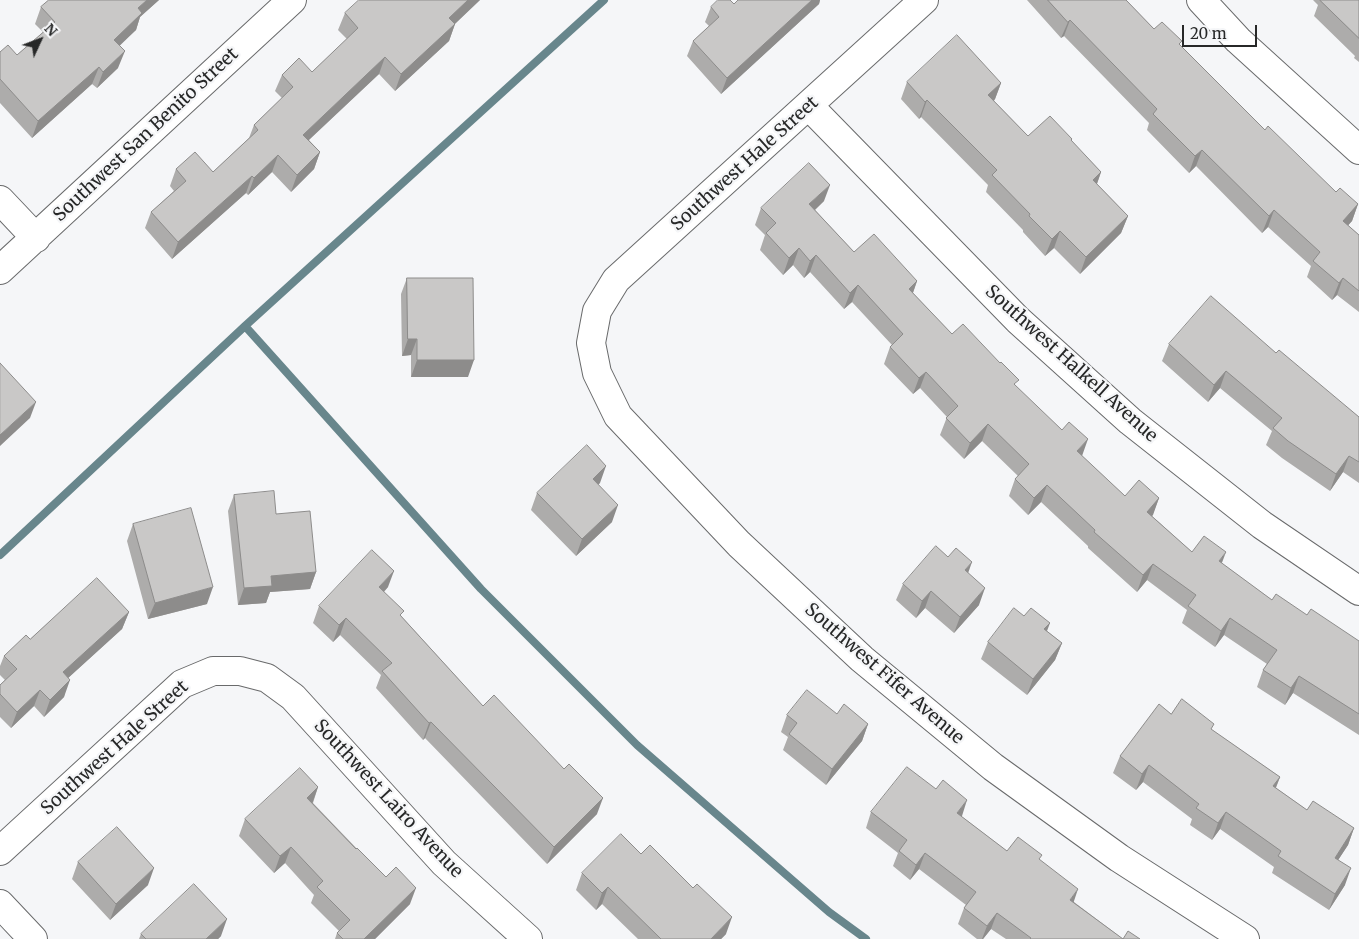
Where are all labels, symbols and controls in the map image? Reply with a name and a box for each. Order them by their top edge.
north arrow [15,15,65,65]
scale bar [1184,15,1259,47]
text: N [41,20,61,40]
text: 20 m [1190,24,1227,43]
street label: Southwest San Benito Street [49,44,243,226]
street label: Southwest Hale Street [667,92,823,236]
street label: Southwest Halkell Avenue [980,281,1162,447]
street label: Southwest Fifer Avenue [800,599,968,749]
street label: Southwest Hale Street [37,676,193,820]
street label: Southwest Lairo Avenue [309,715,467,883]

